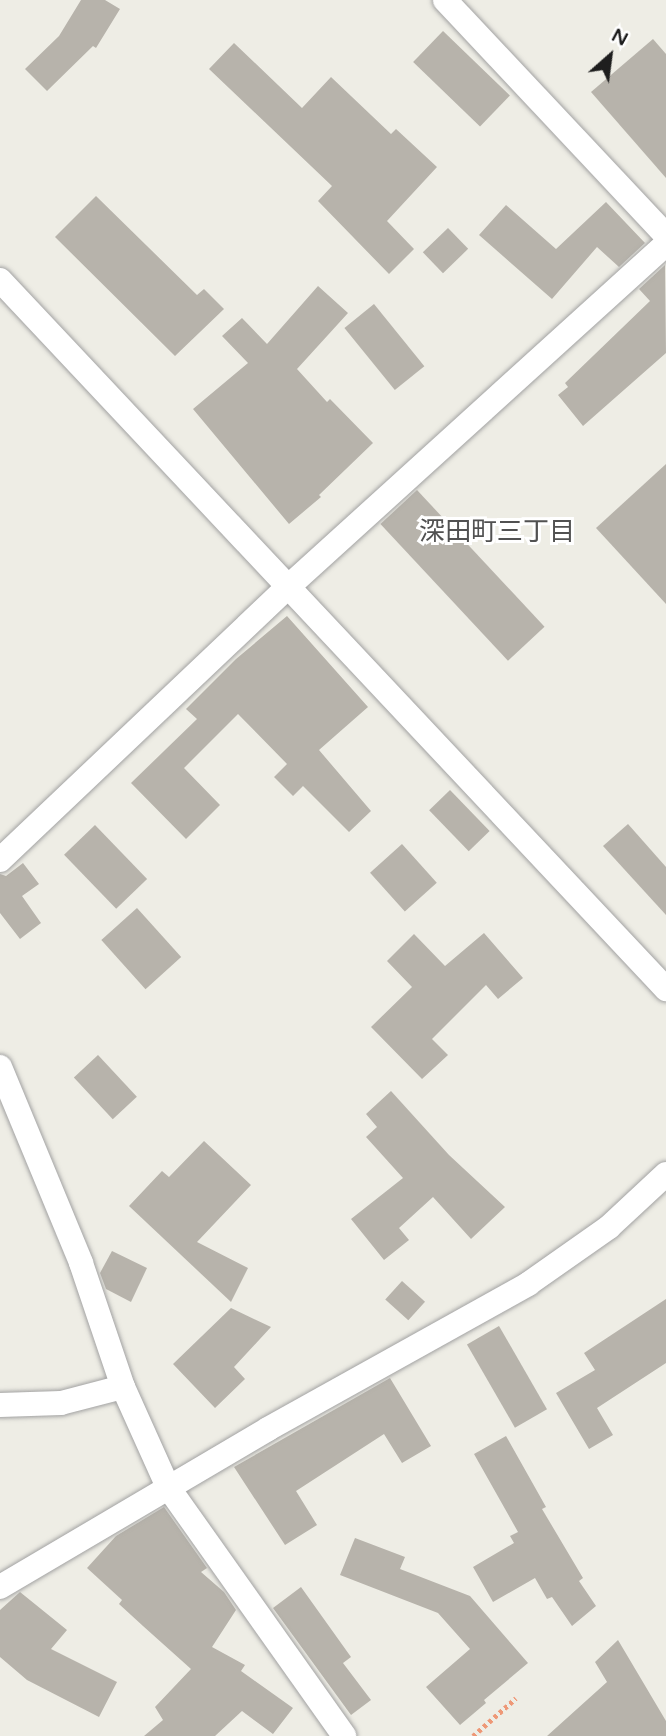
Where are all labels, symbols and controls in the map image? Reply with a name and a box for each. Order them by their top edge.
north arrow [575,21,645,91]
text: N [608,24,632,51]
district label: 深田町三丁目 [419,516,575,548]

